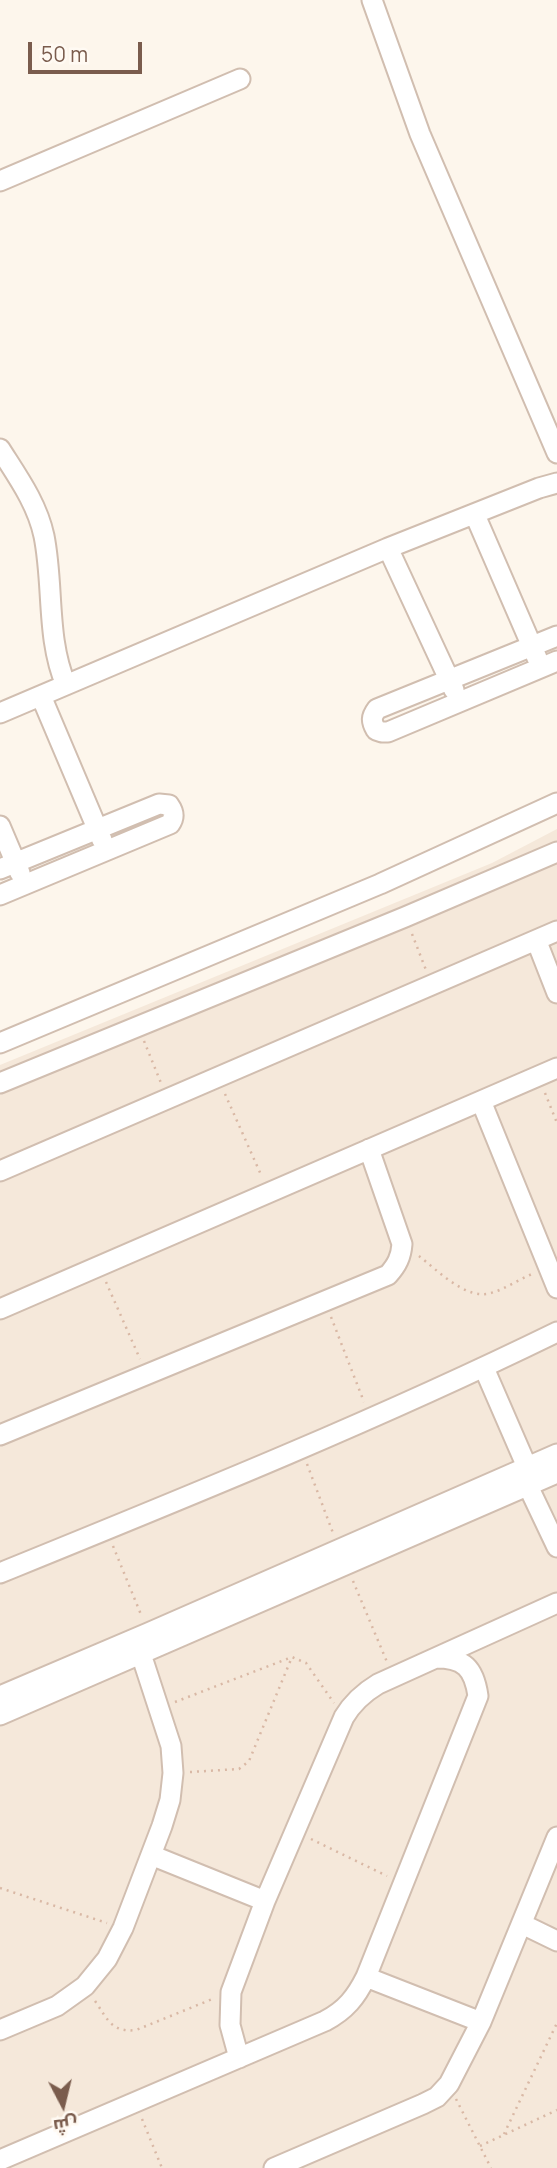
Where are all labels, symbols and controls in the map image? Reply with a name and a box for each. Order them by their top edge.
scale bar [32,28,145,72]
text: 50 m [41,40,88,68]
north arrow [28,2070,98,2140]
text: ش [52,2111,79,2140]

